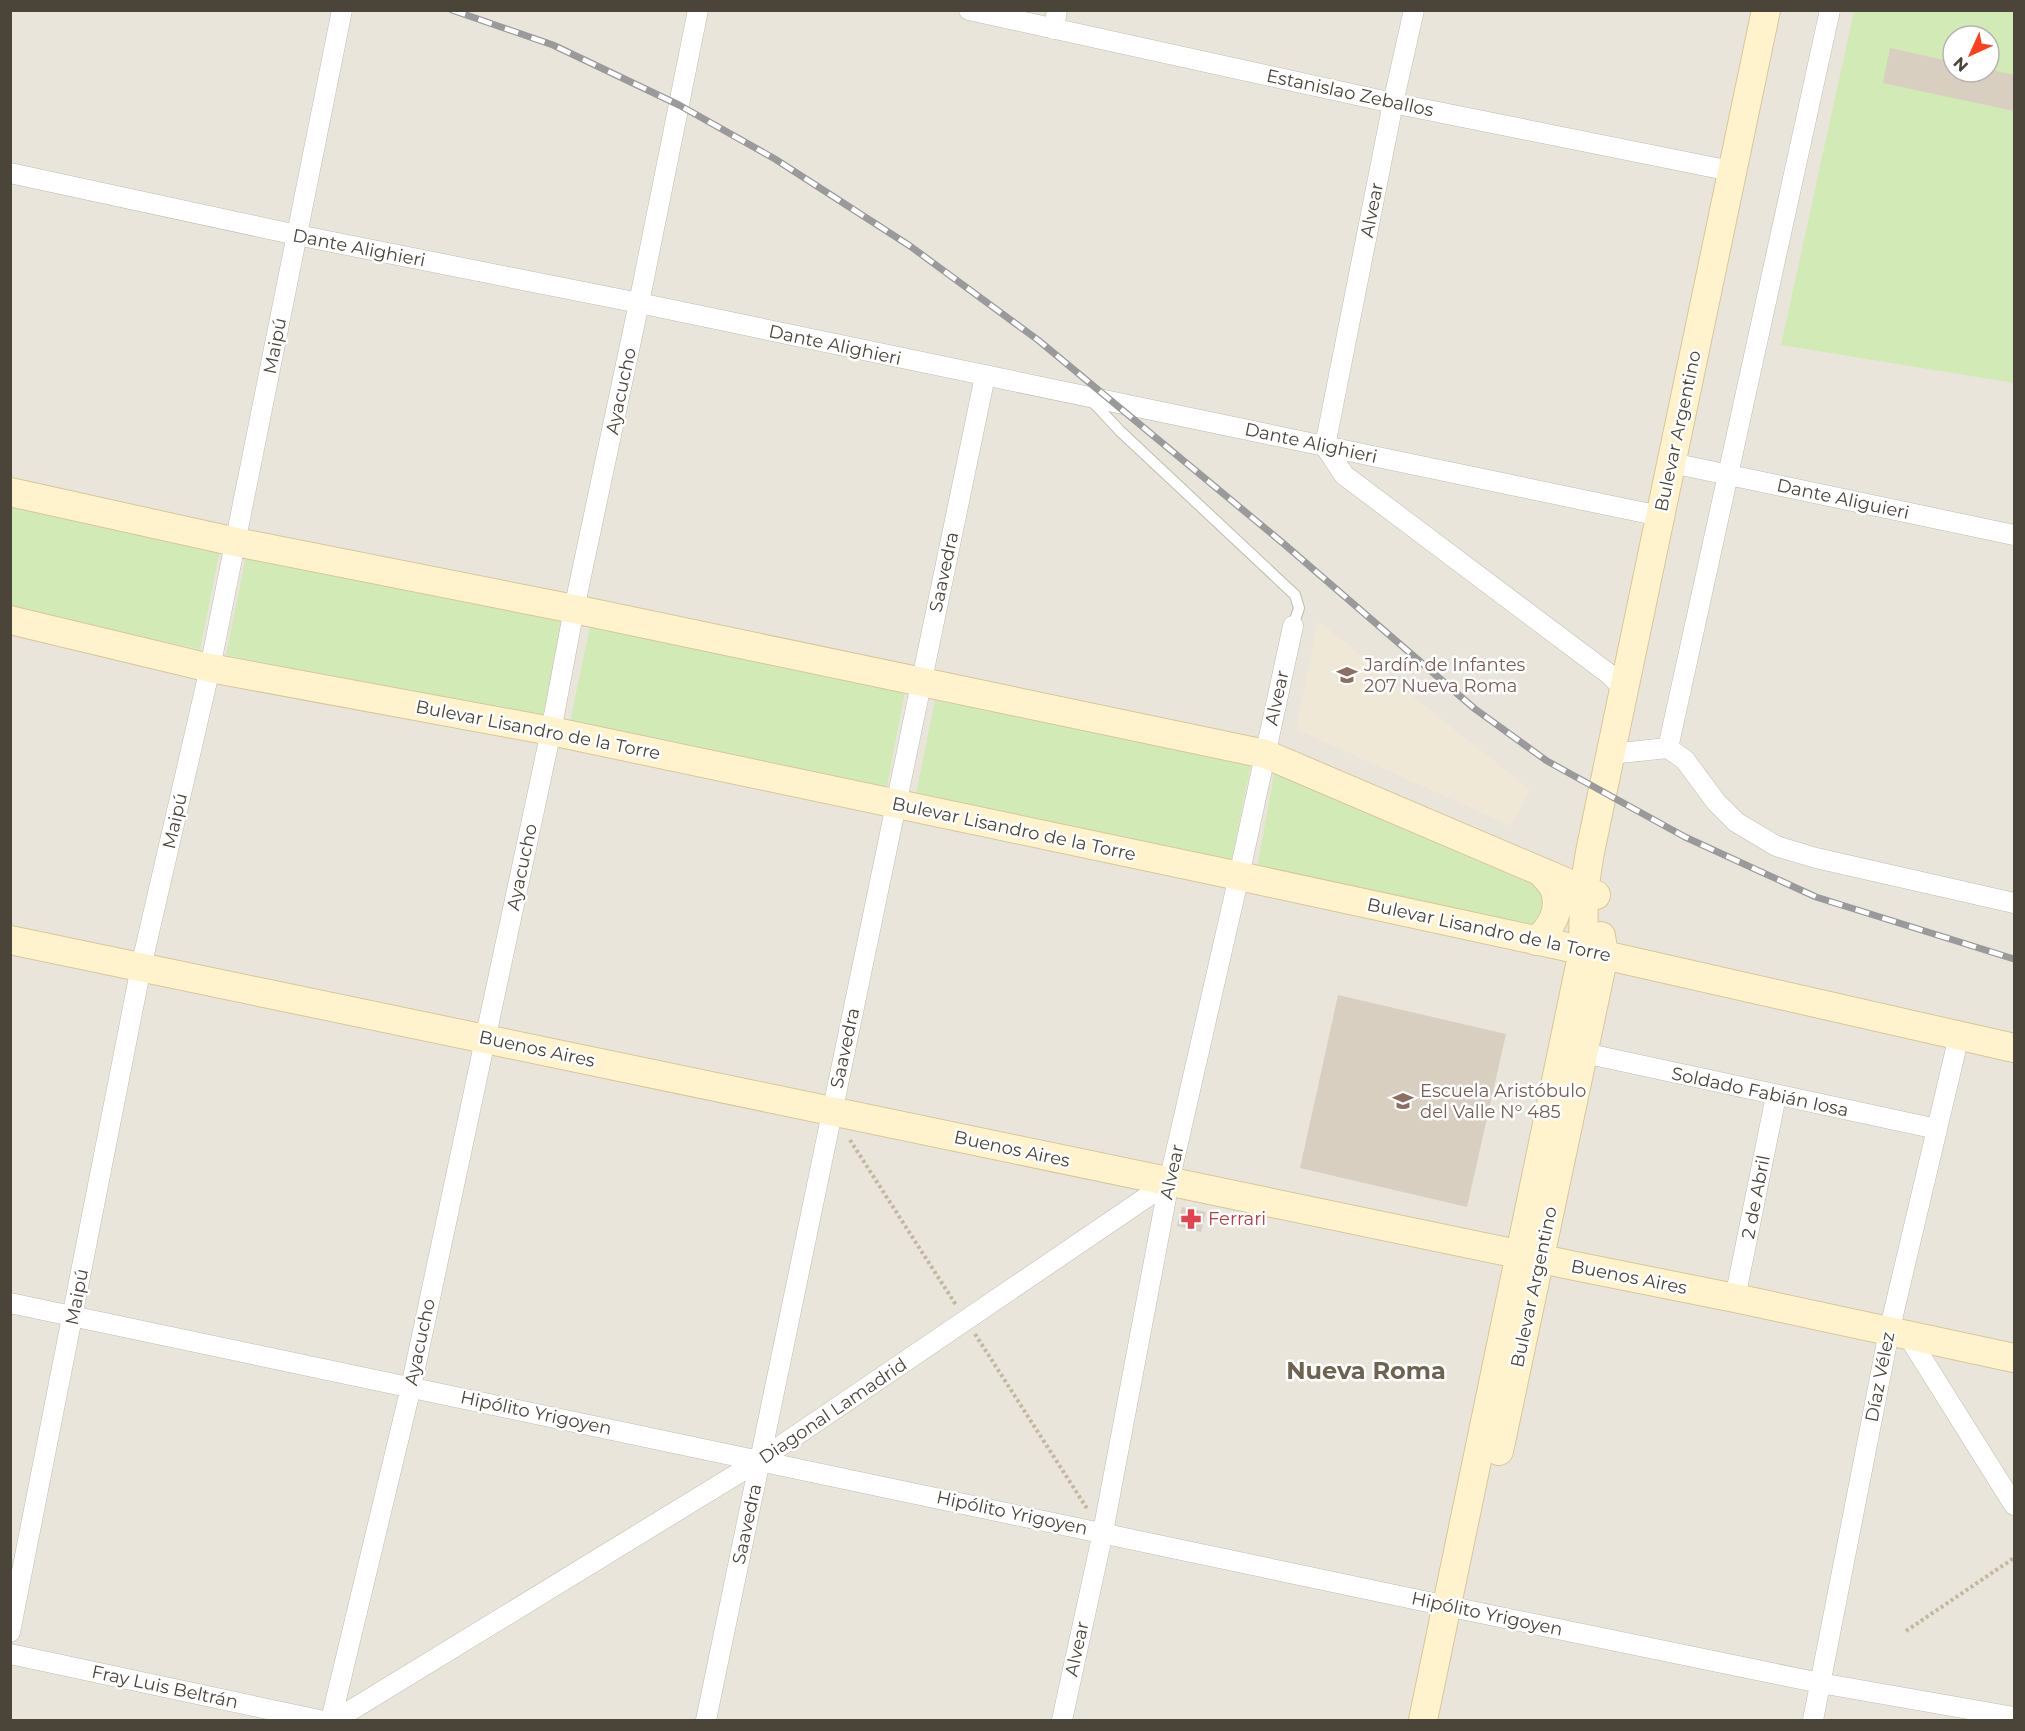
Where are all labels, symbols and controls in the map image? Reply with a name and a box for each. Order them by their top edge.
north arrow [1941,24,2001,84]
text: N [1949,53,1972,76]
street label: Estanislao Zeballos [1264,65,1436,122]
street label: Alvear [1356,181,1388,239]
street label: Dante Alighieri [291,224,427,272]
street label: Maipú [259,316,291,376]
street label: Dante Alighieri [767,320,903,370]
street label: Ayacucho [601,346,641,436]
street label: Bulevar Argentino [1650,348,1706,514]
street label: Dante Alighieri [1243,418,1379,468]
street label: Dante Aliguieri [1775,474,1911,524]
street label: Saavedra [925,530,963,614]
place label: Jardín de Infantes 207 Nueva Roma [1363,654,1526,697]
school or university icon: Jardín de Infantes 207 Nueva Roma [1335,663,1359,687]
street label: Alvear [1260,668,1294,728]
street label: Bulevar Lisandro de la Torre [414,695,662,765]
street label: Maipú [158,791,192,851]
street label: Bulevar Lisandro de la Torre [890,792,1138,866]
street label: Ayacucho [502,822,542,912]
street label: Bulevar Lisandro de la Torre [1365,893,1613,967]
street label: Saavedra [826,1006,864,1090]
street label: Buenos Aires [477,1026,597,1072]
street label: Soldado Fabián Iosa [1669,1062,1851,1122]
place label: Escuela Aristóbulo del Valle Nº 485 [1420,1080,1586,1123]
school or university icon: Escuela Aristóbulo del Valle Nº 485 [1391,1089,1415,1113]
street label: Buenos Aires [952,1126,1072,1172]
street label: Alvear [1155,1142,1189,1202]
street label: 2 de Abril [1737,1153,1775,1241]
street label: Bulevar Argentino [1506,1204,1562,1370]
pharmacy icon: Ferrari [1179,1207,1203,1231]
place label: Ferrari [1208,1208,1266,1230]
street label: Buenos Aires [1569,1255,1689,1299]
street label: Maipú [61,1267,93,1327]
street label: Ayacucho [400,1297,440,1387]
street label: Díaz Vélez [1860,1330,1900,1424]
street label: Diagonal Lamadrid [755,1353,911,1469]
district label: Nueva Roma [1286,1356,1446,1385]
street label: Hipólito Yrigoyen [458,1386,614,1440]
street label: Saavedra [728,1482,766,1566]
street label: Hipólito Yrigoyen [934,1486,1090,1540]
street label: Hipólito Yrigoyen [1409,1587,1565,1641]
street label: Alvear [1060,1619,1094,1679]
street label: Fray Luis Beltrán [90,1661,240,1713]

